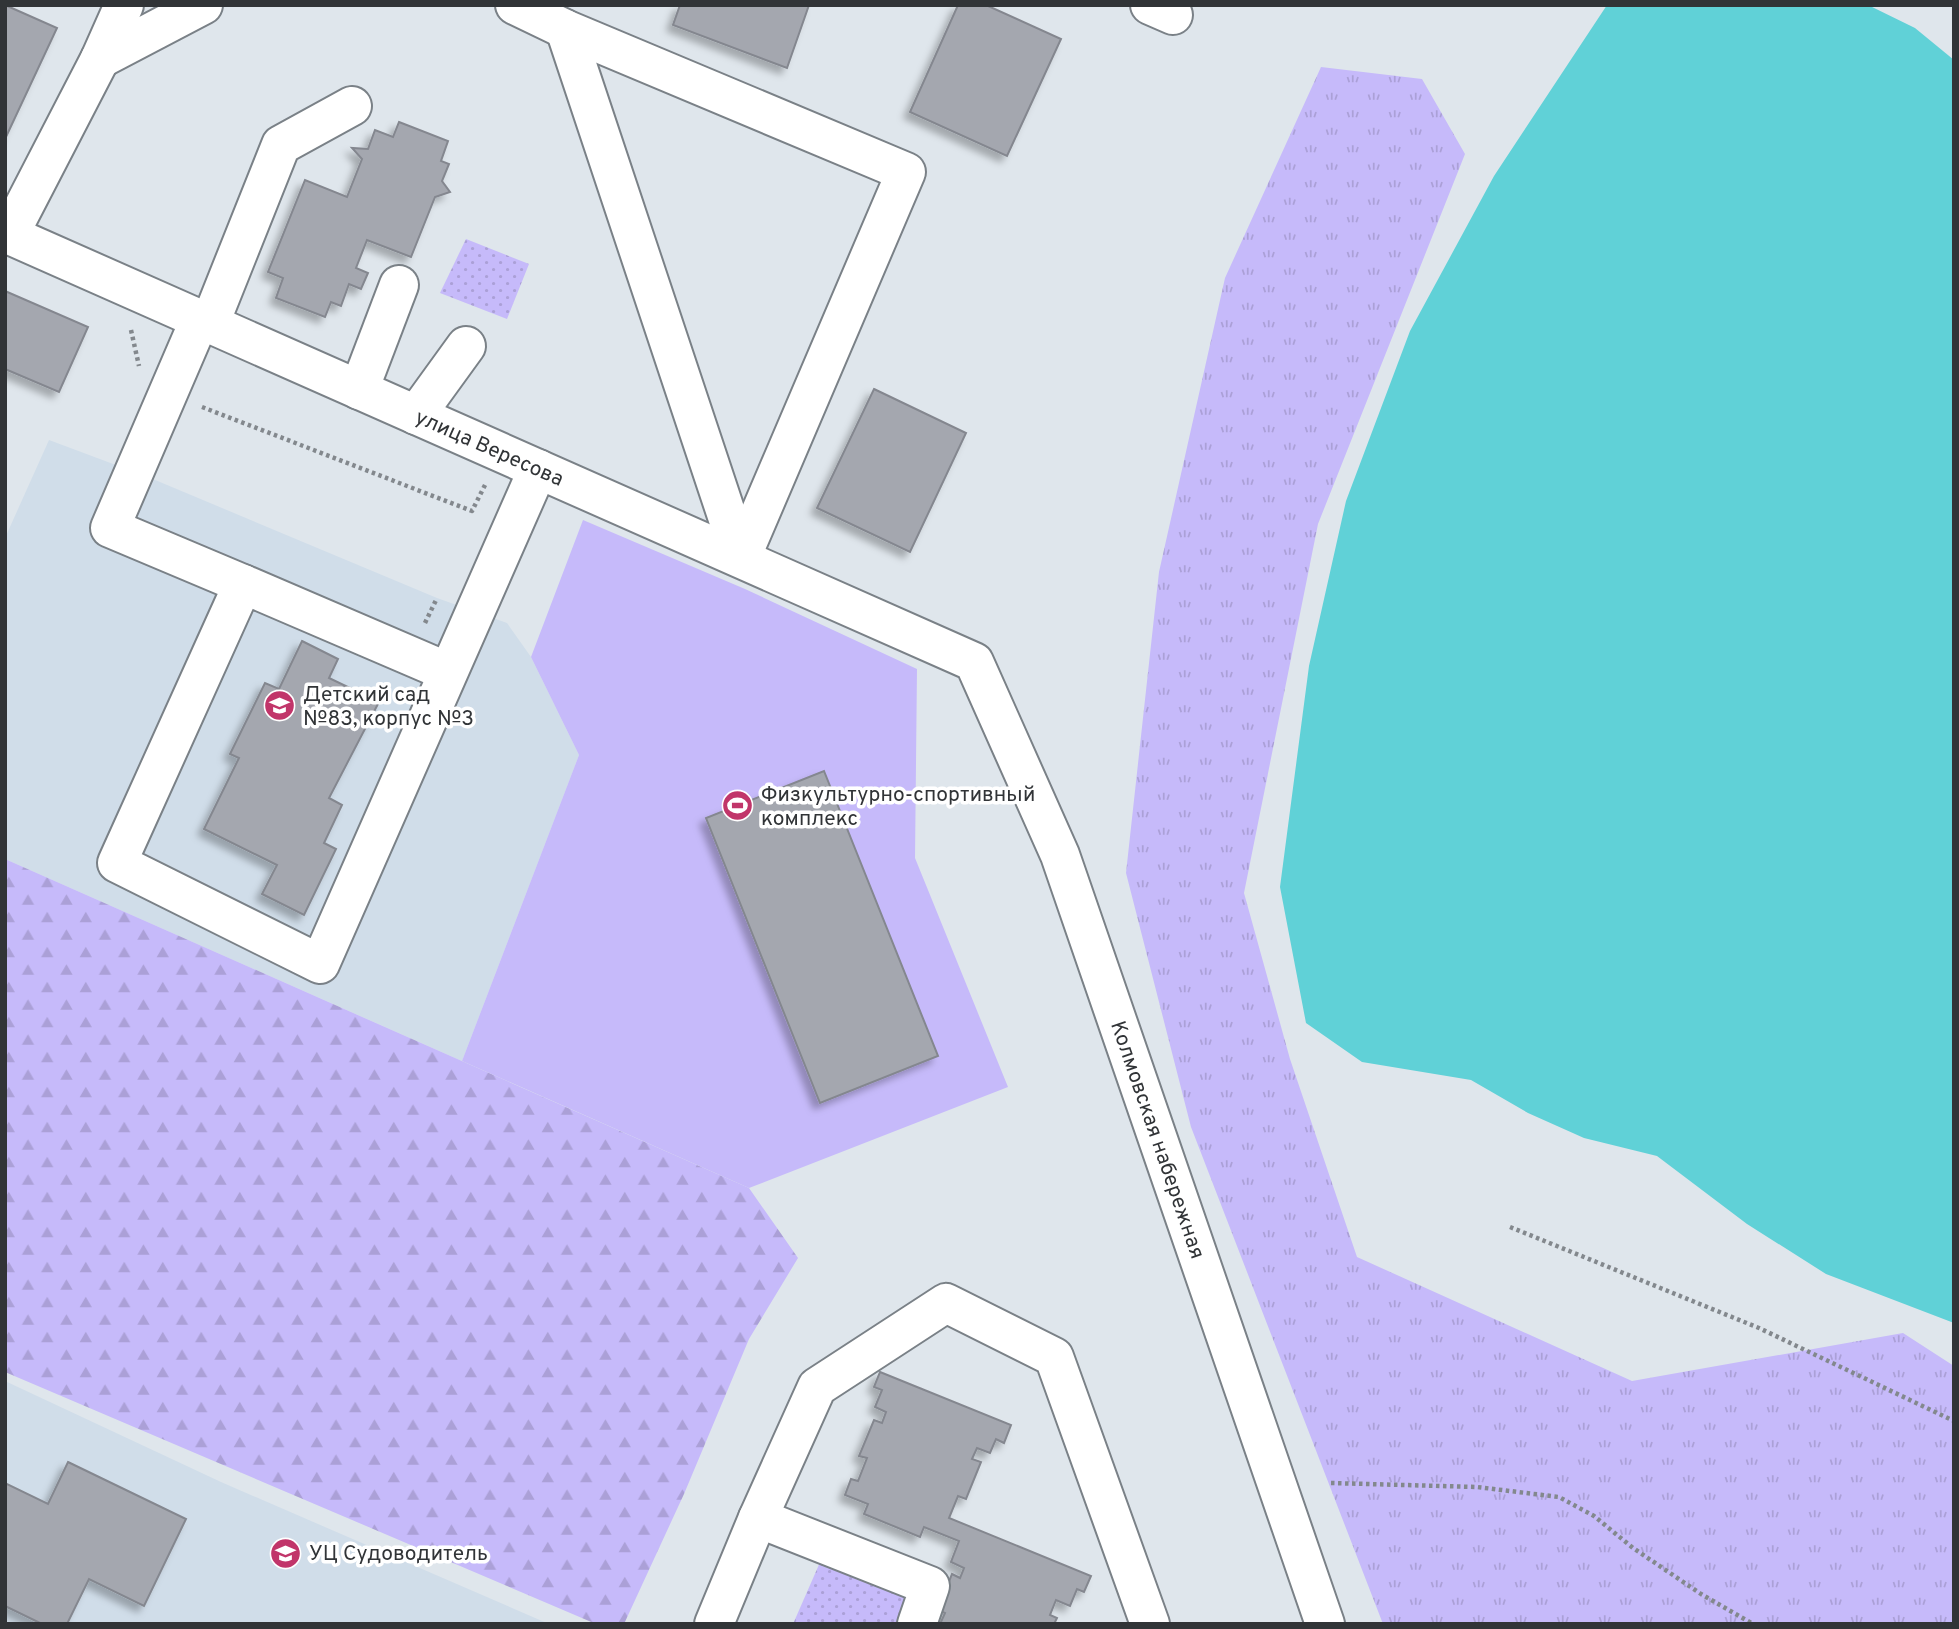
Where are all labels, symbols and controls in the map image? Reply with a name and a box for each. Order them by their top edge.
street label: улица Вересова [411,404,567,494]
place label: Детский сад №83, корпус №3 [303,682,474,733]
school or university icon: Детский сад №83, корпус №3 [263,689,297,723]
place label: Физкультурно-спортивный комплекс [761,782,1035,833]
sports icon: Физкультурно-спортивный комплекс [721,789,755,823]
street label: Колмовская набережная [1103,1017,1210,1263]
school or university icon: УЦ Судоводитель [269,1536,303,1570]
place label: УЦ Судоводитель [309,1541,488,1568]

